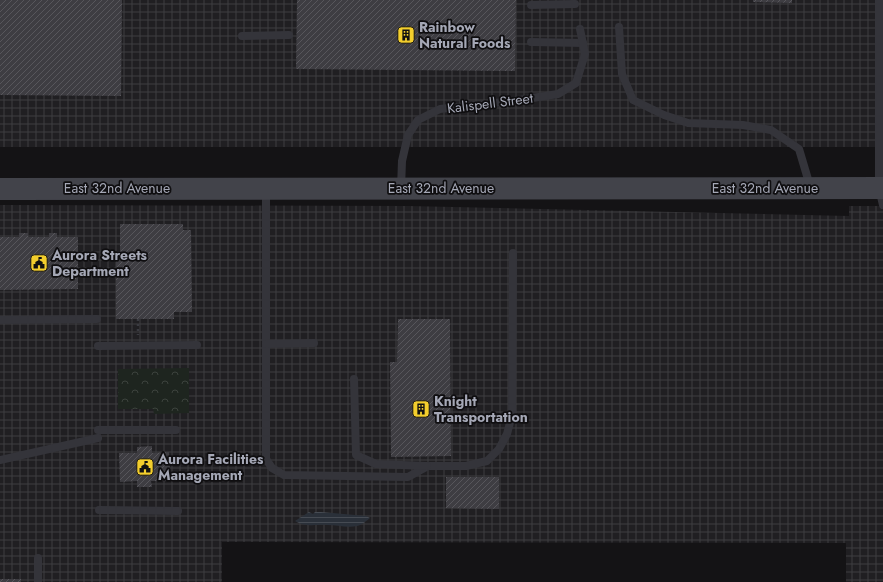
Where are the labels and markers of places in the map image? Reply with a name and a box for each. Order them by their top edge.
place label: Rainbow Natural Foods [419,17,511,53]
building icon: Rainbow Natural Foods [396,25,416,45]
place label: Aurora Streets Department [51,245,148,281]
public building icon: Aurora Streets Department [29,253,49,273]
place label: Knight Transportation [434,391,528,427]
building icon: Knight Transportation [411,399,431,419]
place label: Aurora Facilities Management [157,449,264,485]
public building icon: Aurora Facilities Management [135,457,155,477]

